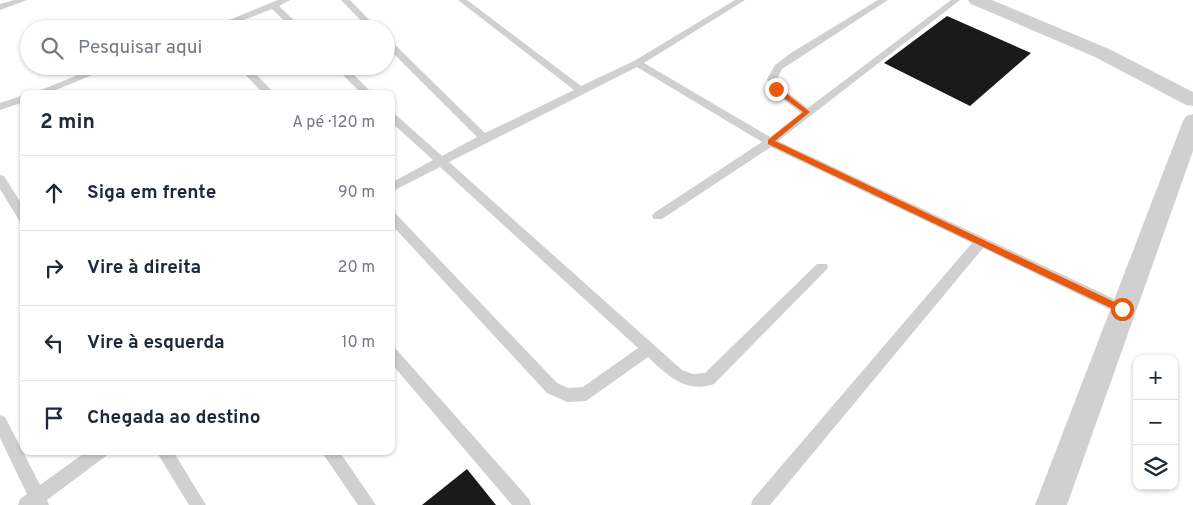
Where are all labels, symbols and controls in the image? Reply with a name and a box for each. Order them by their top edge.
search box [20,20,395,75]
icon: search [38,34,66,62]
text: Pesquisar aqui [78,36,202,60]
route end [765,78,788,101]
text: 2 min [40,109,95,136]
text: A pé · 120 m [292,113,375,133]
icon: ahead [40,179,68,207]
text: Siga em frente [87,181,216,205]
text: 90 m [338,183,375,203]
icon: right [40,254,68,282]
text: Vire à direita [87,256,201,280]
text: 20 m [338,258,375,278]
route start [1111,298,1134,321]
icon: left [40,329,68,357]
text: Vire à esquerda [87,331,225,355]
text: 10 m [341,333,375,353]
map controls [1133,355,1178,490]
button: + [1133,355,1178,400]
button: − [1133,400,1178,445]
icon: arrive [40,404,68,432]
text: Chegada ao destino [87,406,261,430]
button: layers [1133,445,1178,490]

